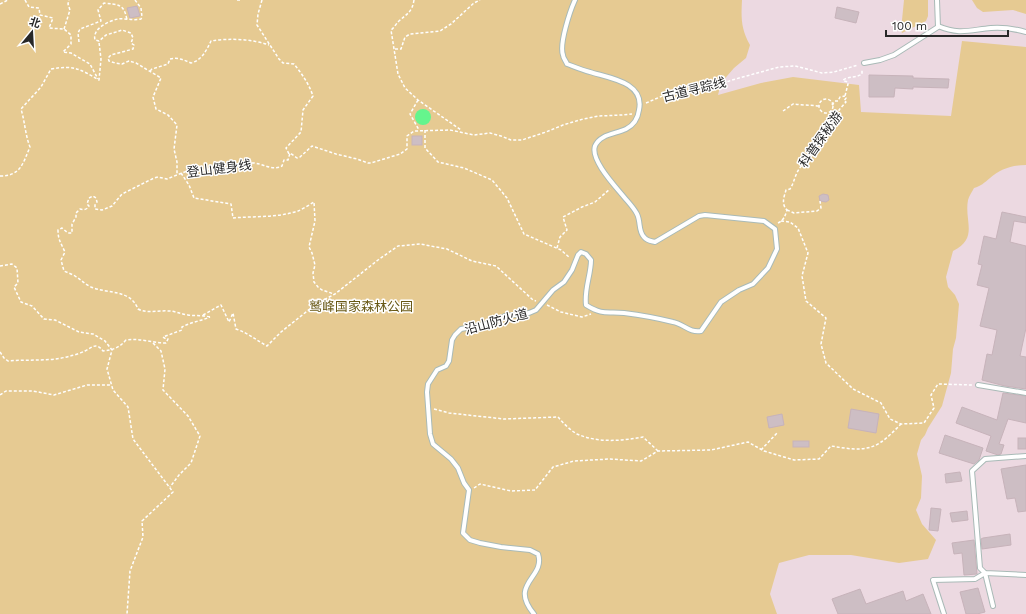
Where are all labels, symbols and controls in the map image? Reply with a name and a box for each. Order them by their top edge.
north arrow [12,12,52,52]
scale bar [886,12,1008,38]
text: 北 [28,15,42,31]
text: 100 m [892,19,927,33]
street label: 古道寻踪线 [661,74,727,105]
street label: 科普探秘游 [796,108,845,170]
street label: 登山健身线 [186,157,252,180]
park label: 鹫峰国家森林公园 [309,299,413,314]
street label: 沿山防火道 [463,306,529,337]

